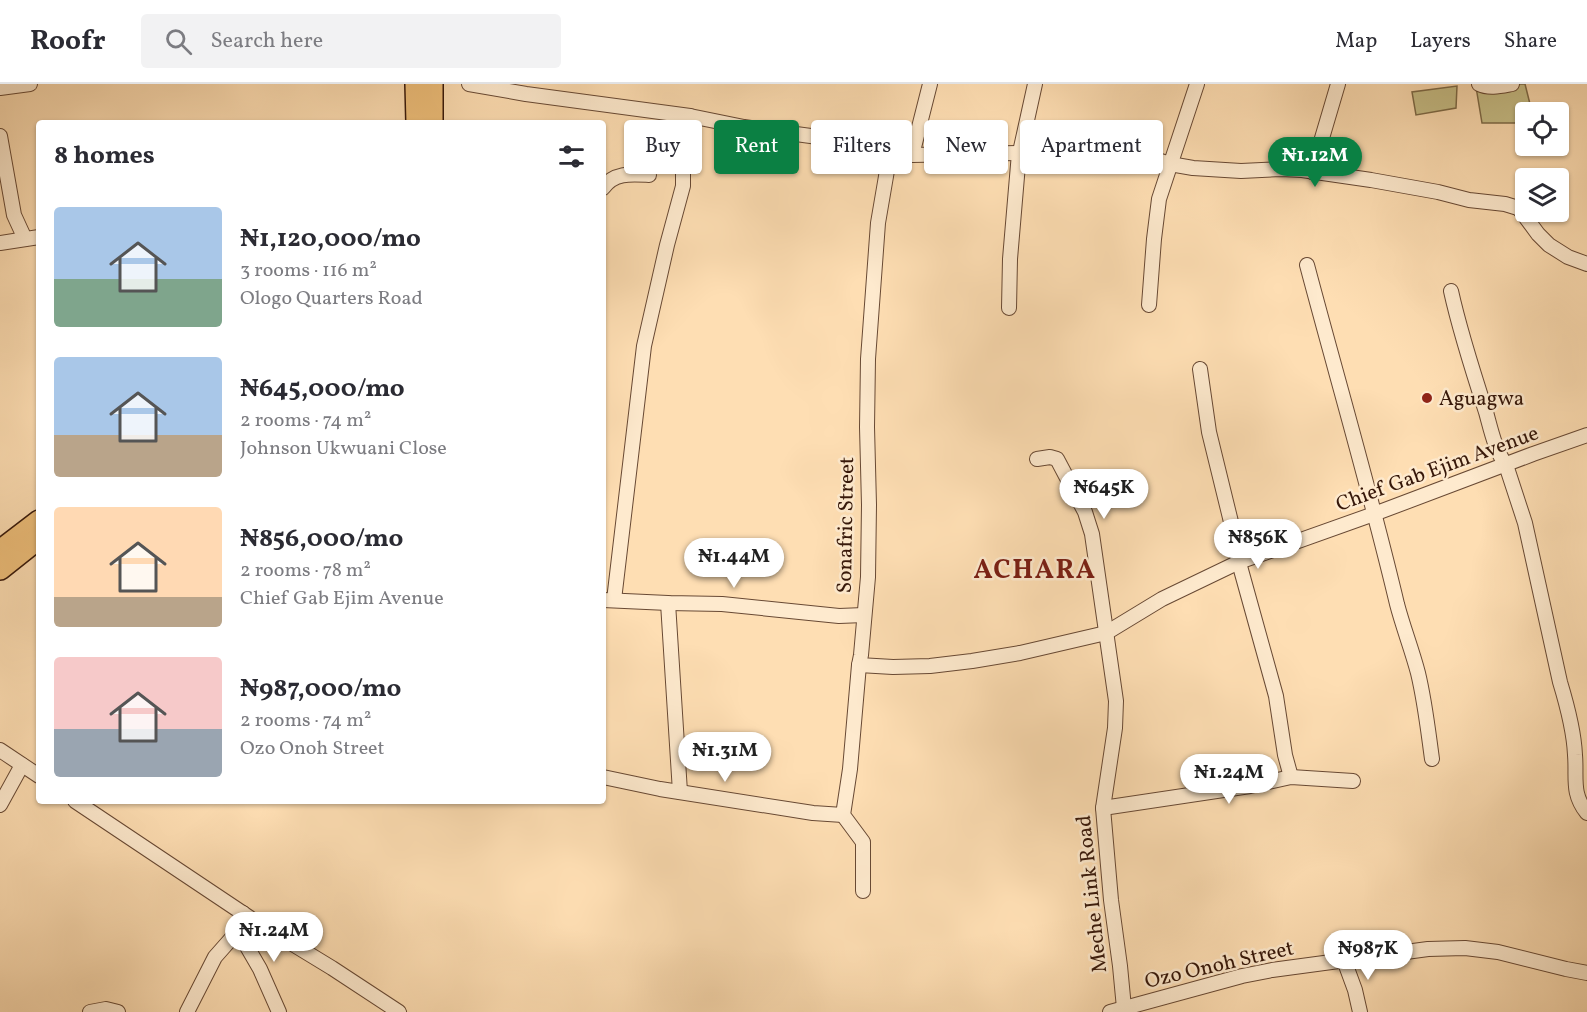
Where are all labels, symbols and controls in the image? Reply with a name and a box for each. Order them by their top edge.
search box [141,14,561,68]
text: Roofr [30,22,105,61]
icon: search [162,25,195,58]
text: Search here [210,26,323,57]
text: Map [1335,27,1377,56]
text: Layers [1410,27,1471,56]
text: Share [1504,27,1557,56]
map controls [1515,102,1569,222]
button: locate [1515,102,1569,156]
chip: Buy [624,120,702,174]
chip: Rent [714,120,799,174]
chip: Filters [811,120,912,174]
chip: New [924,120,1008,174]
chip: Apartment [1020,120,1163,174]
pin: ₦1.12M [1266,137,1364,188]
text: 8 homes [54,138,155,174]
icon: filters [555,140,588,173]
text: ₦1.12M [1282,142,1348,170]
button: layers [1515,168,1569,222]
text: ₦1,120,000/mo [240,221,421,257]
icon: home [102,231,174,303]
text: 3 rooms · 116 m² [240,257,377,285]
text: Ologo Quarters Road [240,285,423,313]
text: ₦645,000/mo [240,371,405,407]
icon: home [102,381,174,453]
place label: Aguagwa [1439,385,1524,414]
marker: Aguagwa [1420,391,1434,405]
text: 2 rooms · 74 m² [240,407,371,435]
street label: Chief Gab Ejim Avenue [1332,419,1543,520]
text: Johnson Ukwuani Close [240,435,447,463]
street label: Sonafric Street [831,456,862,594]
pin: ₦645K [1062,469,1146,520]
text: ₦645K [1073,474,1135,502]
pin: ₦856K [1216,519,1300,570]
text: ₦856,000/mo [240,521,403,557]
text: ₦856K [1228,524,1288,552]
icon: home [102,531,174,603]
pin: ₦1.44M [685,538,783,589]
text: ₦1.44M [698,543,770,571]
district label: ACHARA [973,552,1097,590]
text: 2 rooms · 78 m² [240,557,371,585]
text: Chief Gab Ejim Avenue [240,585,444,613]
text: ₦987,000/mo [240,671,401,707]
icon: home [102,681,174,753]
text: 2 rooms · 74 m² [240,707,371,735]
pin: ₦1.31M [676,732,774,783]
text: Ozo Onoh Street [240,735,385,763]
text: ₦1.31M [692,737,758,765]
pin: ₦1.24M [1180,754,1278,805]
text: ₦1.24M [1194,759,1264,787]
street label: Meche Link Road [1070,814,1115,974]
pin: ₦1.24M [225,912,323,963]
text: ₦1.24M [239,917,309,945]
pin: ₦987K [1326,930,1410,981]
street label: Ozo Onoh Street [1142,934,1297,997]
text: ₦987K [1338,935,1398,963]

